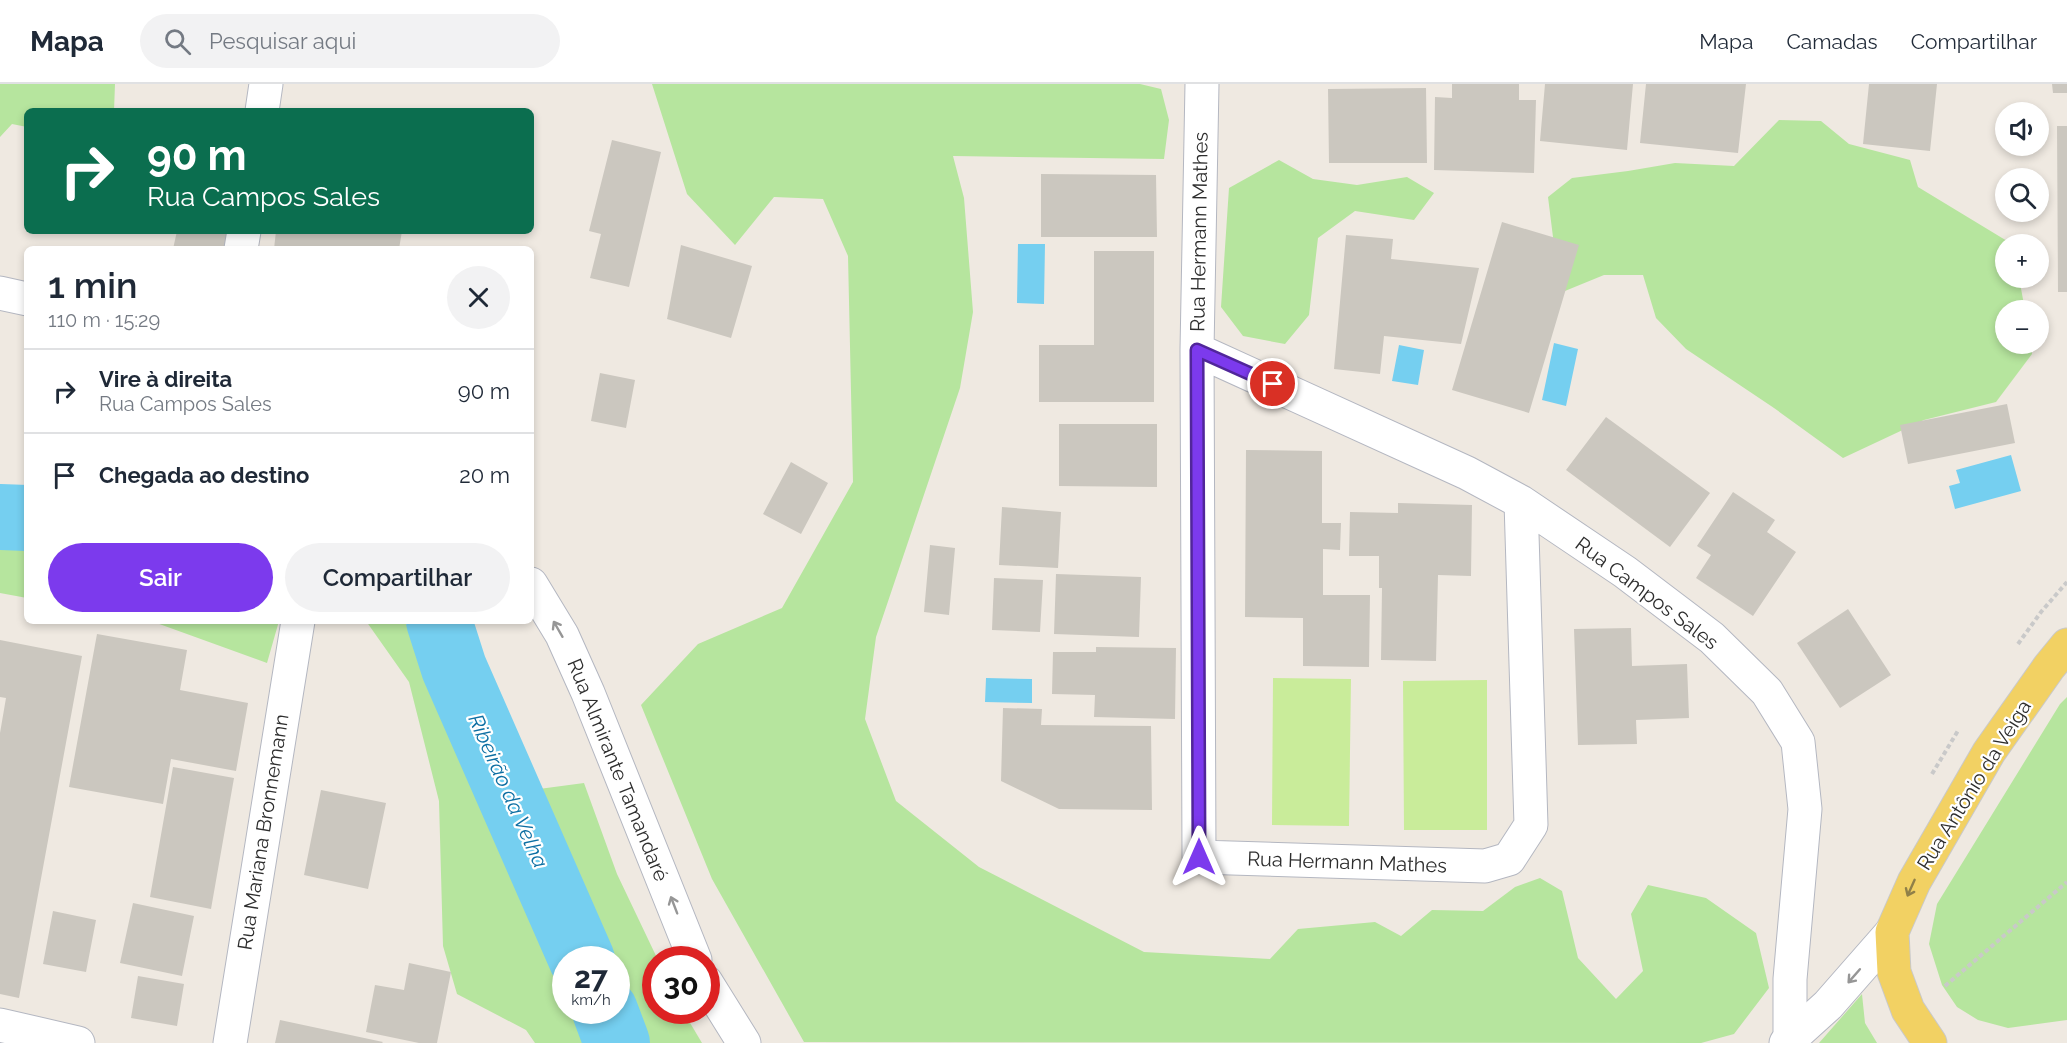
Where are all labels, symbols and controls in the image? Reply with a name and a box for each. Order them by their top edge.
search box [140,14,560,68]
text: Mapa [30,25,104,58]
icon: search [161,25,194,58]
text: Pesquisar aqui [209,28,356,54]
text: Mapa [1699,29,1753,54]
text: Camadas [1786,29,1878,54]
text: Compartilhar [1911,29,2037,54]
map controls [1995,102,2049,354]
button: sound [1995,102,2049,156]
text: 90 m [147,131,247,180]
icon: right [48,132,126,210]
street label: Rua Hermann Mathes [1185,132,1213,332]
button: search [1995,168,2049,222]
text: Rua Campos Sales [147,181,380,212]
button: + [1995,234,2049,288]
text: 1 min [48,264,137,306]
button: close [447,266,510,329]
button: − [1995,300,2049,354]
text: 110 m · 15:29 [48,308,160,332]
pin [1247,358,1298,409]
text: Vire à direita [99,366,232,392]
icon: arrive [1256,367,1289,400]
icon: right [48,375,81,408]
text: 90 m [458,378,510,404]
text: Rua Campos Sales [99,392,272,416]
icon: arrive [48,459,81,492]
text: Chegada ao destino [99,462,309,488]
text: 20 m [459,462,510,488]
street label: Rua Campos Sales [1571,531,1723,655]
button: Sair [48,543,273,612]
button: Compartilhar [285,543,510,612]
one-way arrow [552,621,564,638]
street label: Rua Almirante Tamandaré [562,655,674,885]
street label: Rua Antônio da Veiga [1912,696,2036,874]
water label: Ribeirão da Velha [463,710,554,871]
street label: Rua Mariana Bronnemann [232,712,294,952]
position arrow [1167,825,1231,889]
street label: Rua Hermann Mathes [1247,847,1447,877]
one-way arrow [1905,879,1916,897]
one-way arrow [668,897,679,915]
speed limit sign: 30 [642,946,720,1024]
text: 27 [574,960,608,995]
one-way arrow [1847,968,1861,983]
text: km/h [571,991,611,1009]

